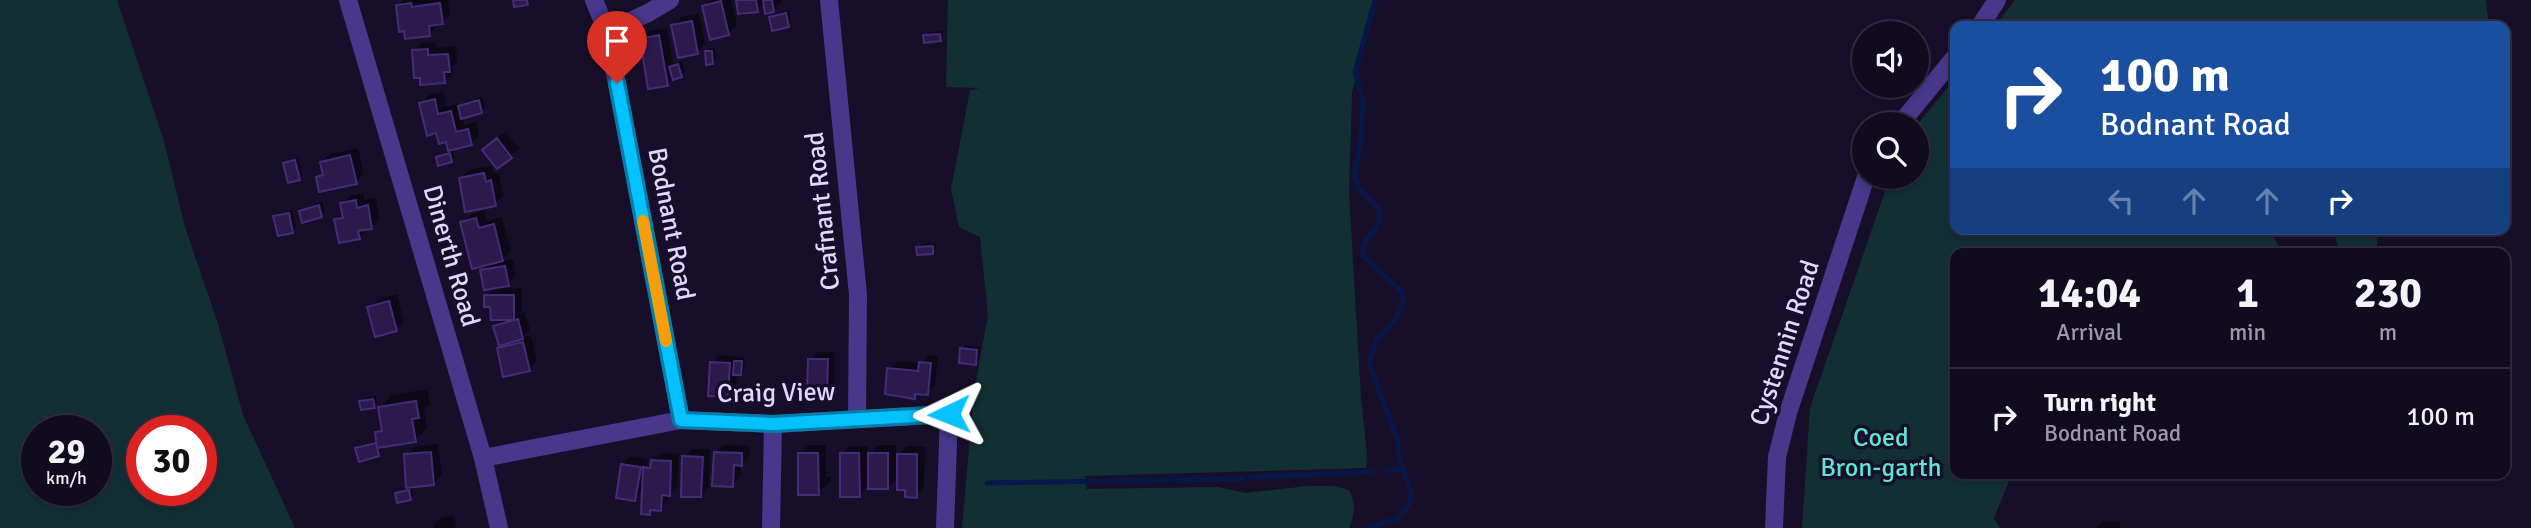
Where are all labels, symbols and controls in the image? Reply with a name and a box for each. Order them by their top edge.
pin [587,11,647,83]
map controls [1852,21,1929,189]
button: sound [1852,21,1929,98]
icon: arrive [598,22,636,60]
text: 100 m [2100,45,2230,105]
icon: right [1985,49,2076,140]
text: Bodnant Road [2100,105,2291,144]
button: search [1852,112,1929,189]
street label: Crafnant Road [799,130,847,292]
street label: Bodnant Road [641,145,701,303]
street label: Dinerth Road [416,182,486,330]
icon: left [2102,182,2140,220]
icon: ahead [2175,182,2213,220]
icon: ahead [2248,182,2286,220]
icon: right [2321,182,2359,220]
street label: Cystennin Road [1743,256,1827,430]
text: 14:04 [2038,268,2141,319]
text: 1 [2236,268,2259,319]
text: 230 [2354,268,2422,319]
text: Arrival [2056,318,2123,347]
text: min [2229,318,2266,347]
text: m [2379,318,2397,347]
street label: Craig View [717,376,836,410]
position arrow [912,377,986,451]
text: Turn right [2044,387,2156,419]
icon: right [1985,398,2023,436]
text: 100 m [2406,401,2475,433]
speed limit sign: 30 [126,415,217,506]
text: Bodnant Road [2044,419,2181,448]
park label: Coed Bron-garth [1820,422,1942,484]
text: 29 [48,430,85,473]
text: km/h [46,467,87,489]

